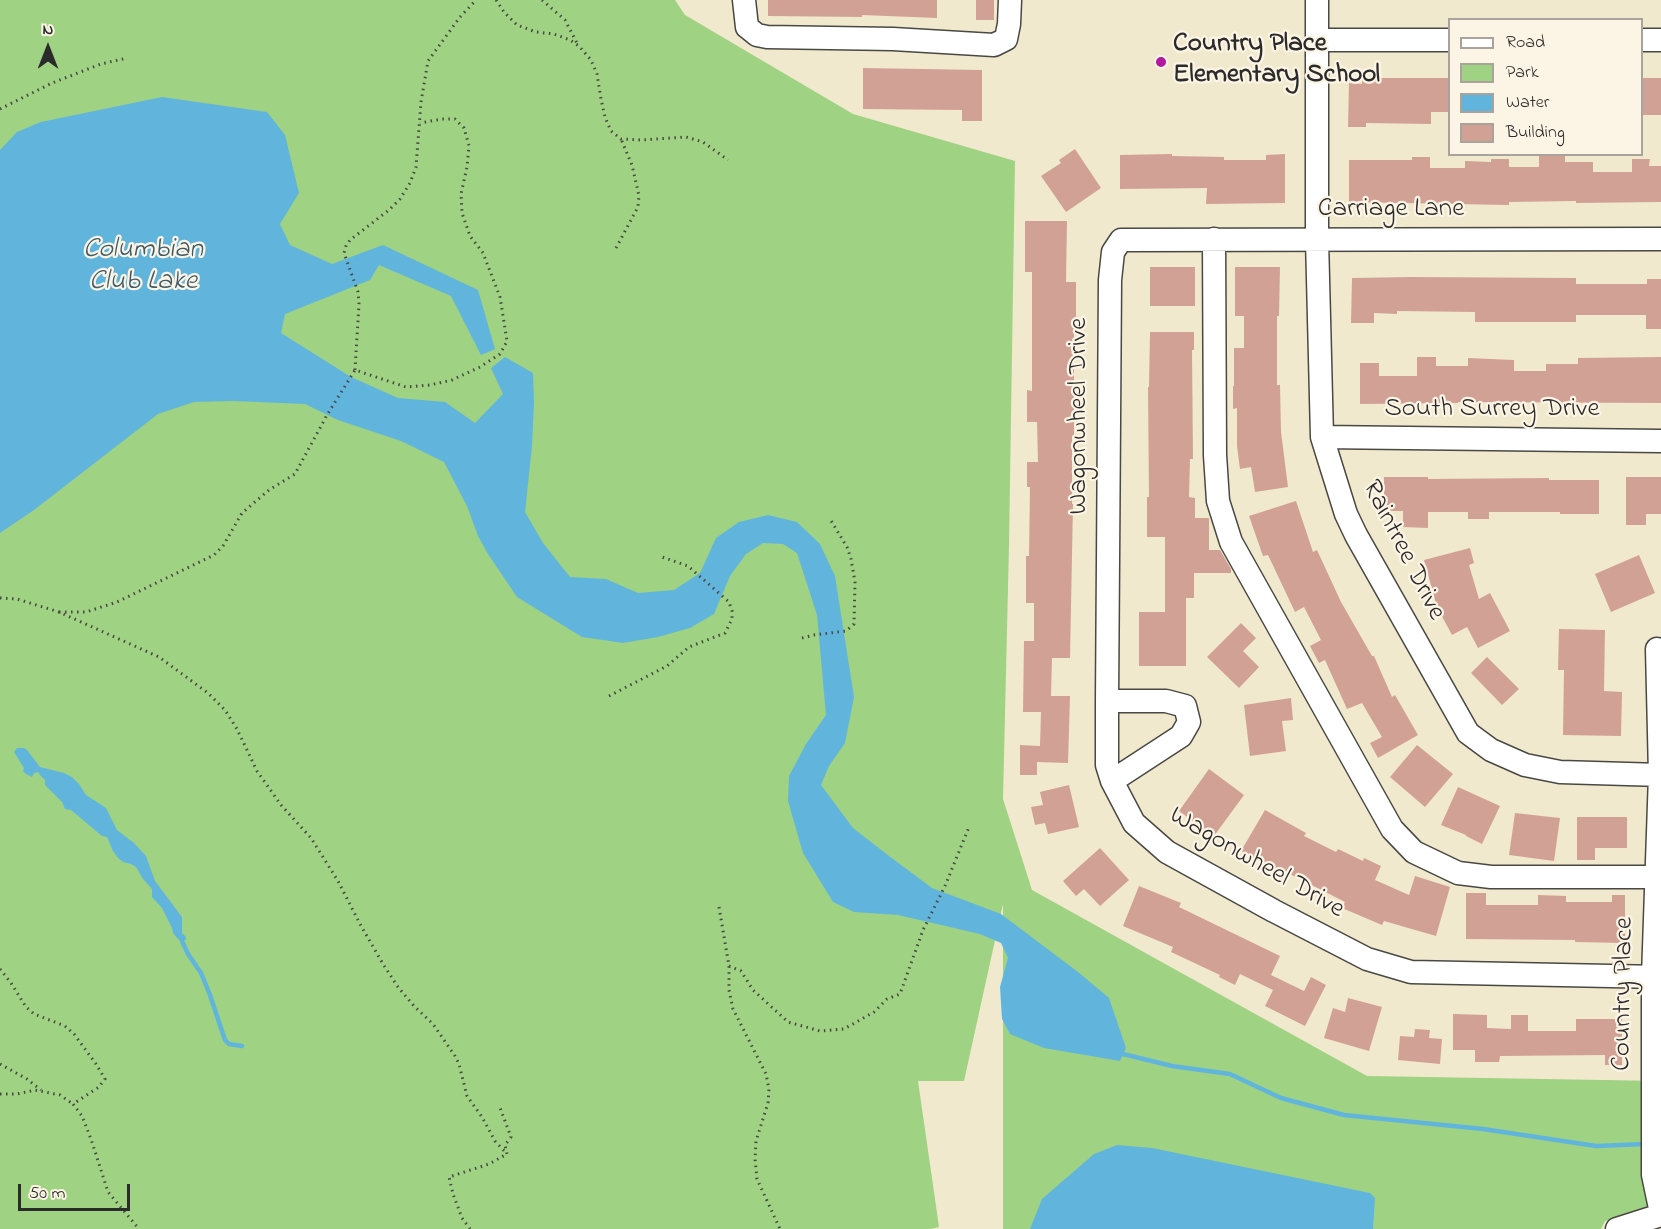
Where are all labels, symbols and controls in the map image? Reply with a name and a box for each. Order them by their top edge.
north arrow [18,18,78,78]
text: N [43,18,53,42]
legend [1448,18,1643,156]
place label: Country Place Elementary School [1173,30,1380,93]
text: Road [1506,30,1545,56]
marker: Country Place Elementary School [1154,55,1168,69]
text: Park [1506,60,1539,86]
text: Water [1506,90,1549,116]
text: Building [1506,120,1565,146]
street label: Carriage Lane [1318,195,1464,227]
water label: Columbian Club Lake [83,234,203,300]
street label: Wagonwheel Drive [1065,318,1097,514]
street label: South Surrey Drive [1384,395,1600,427]
street label: Raintree Drive [1353,476,1451,626]
street label: Wagonwheel Drive [1163,801,1349,927]
street label: Country Place [1607,917,1643,1071]
scale bar [21,1172,134,1210]
text: 50 m [29,1181,66,1207]

